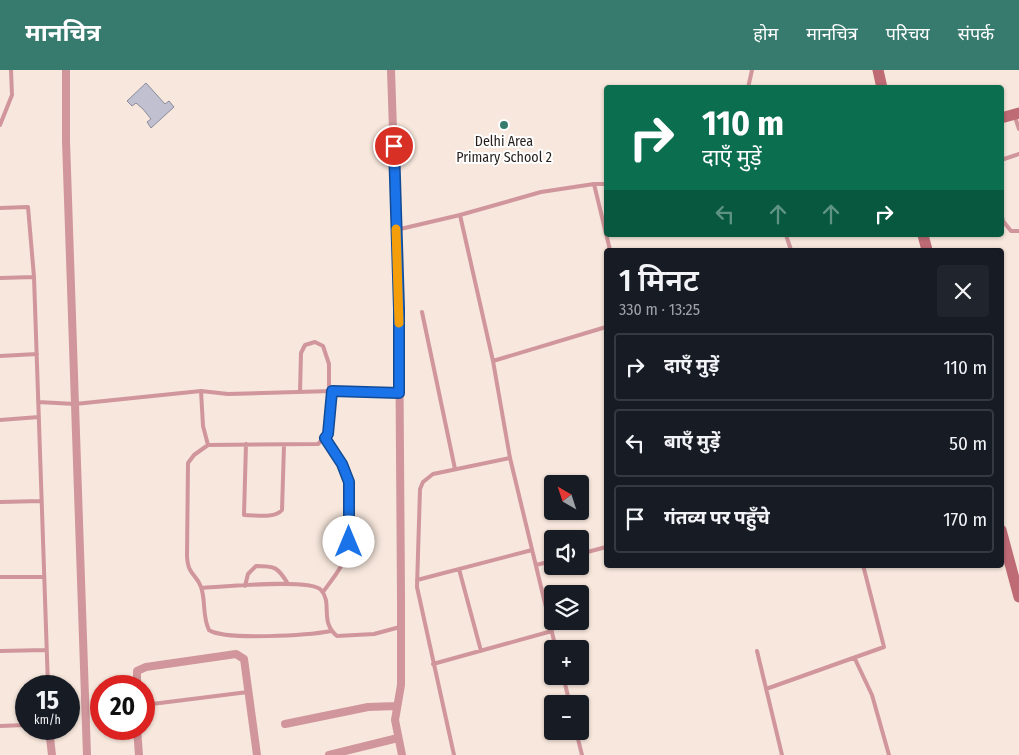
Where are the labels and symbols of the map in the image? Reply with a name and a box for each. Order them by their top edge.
marker: Delhi Area Primary School 2 [498,119,510,131]
pin [373,125,415,167]
place label: Delhi Area Primary School 2 [456,133,552,166]
north arrow [544,475,589,520]
position arrow [322,515,374,567]
speed limit sign: 20 [90,675,155,740]

